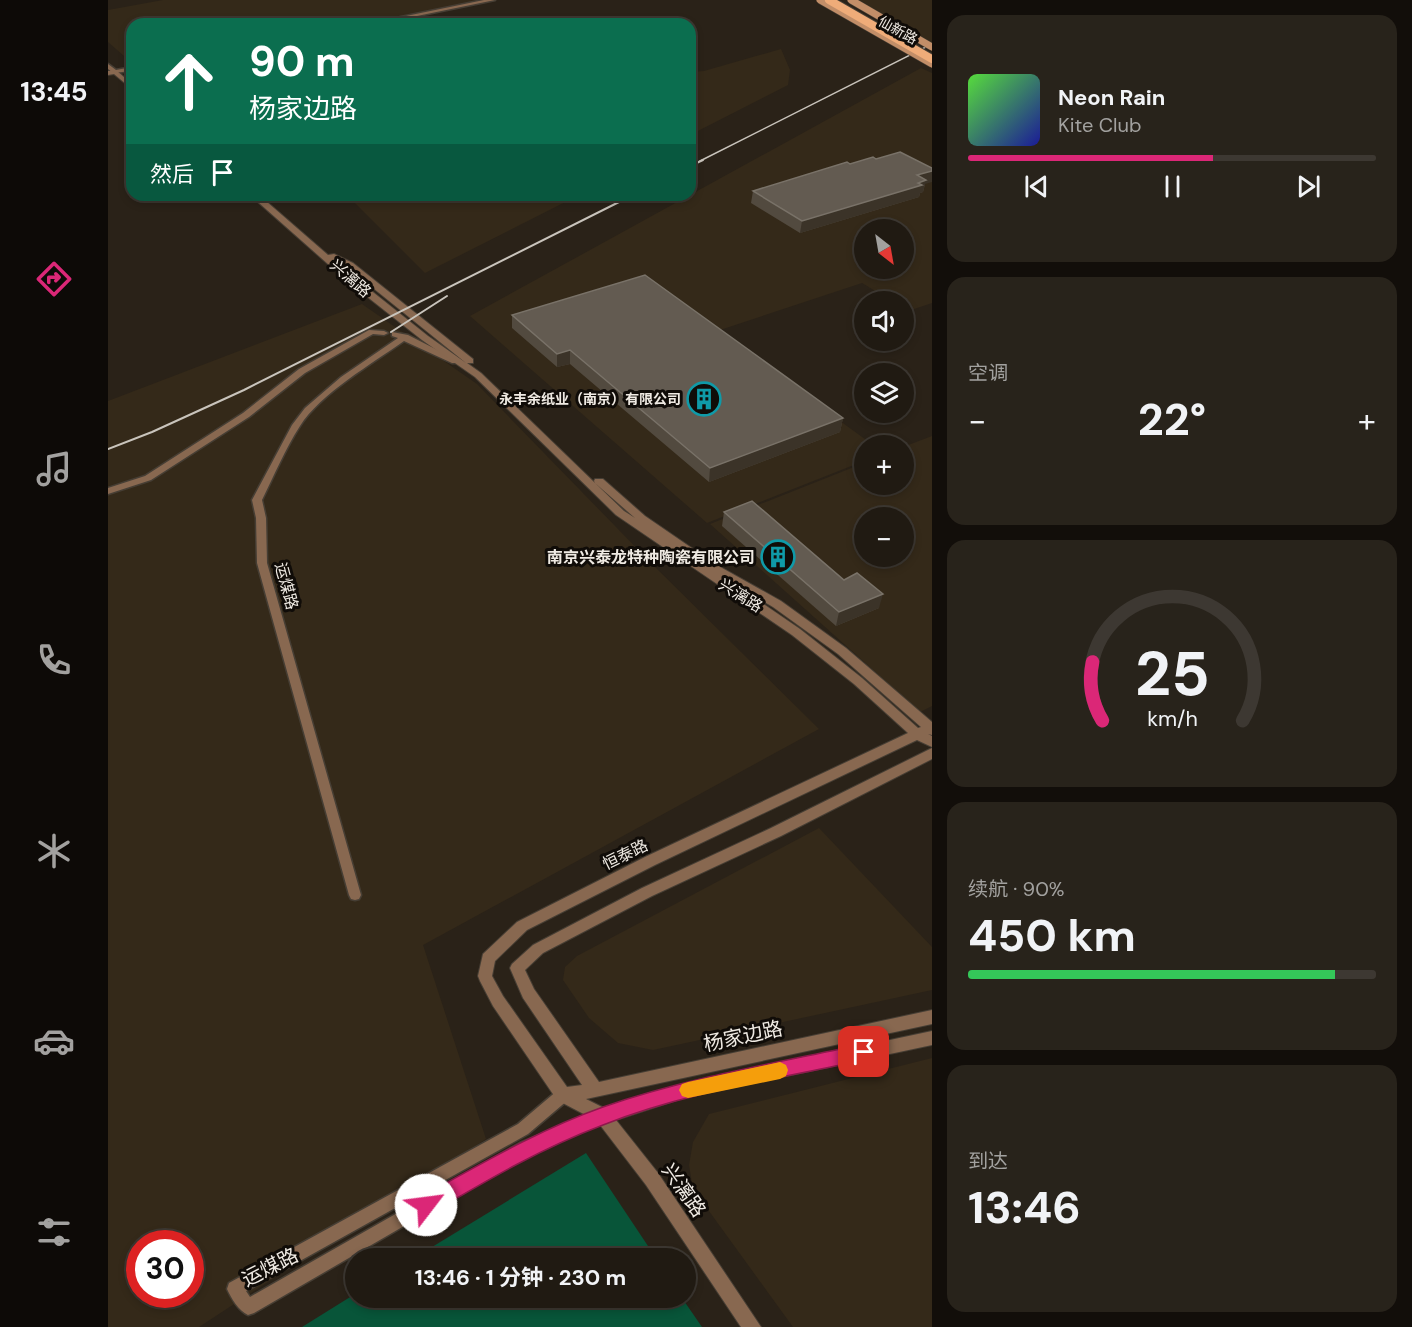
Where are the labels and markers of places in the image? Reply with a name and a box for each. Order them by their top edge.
building icon: 永丰余纸业（南京）有限公司 [686,381,722,417]
place label: 永丰余纸业（南京）有限公司 [499,390,681,408]
building icon: 南京兴泰龙特种陶瓷有限公司 [760,539,796,575]
place label: 南京兴泰龙特种陶瓷有限公司 [547,547,755,568]
pin [838,1026,889,1077]

